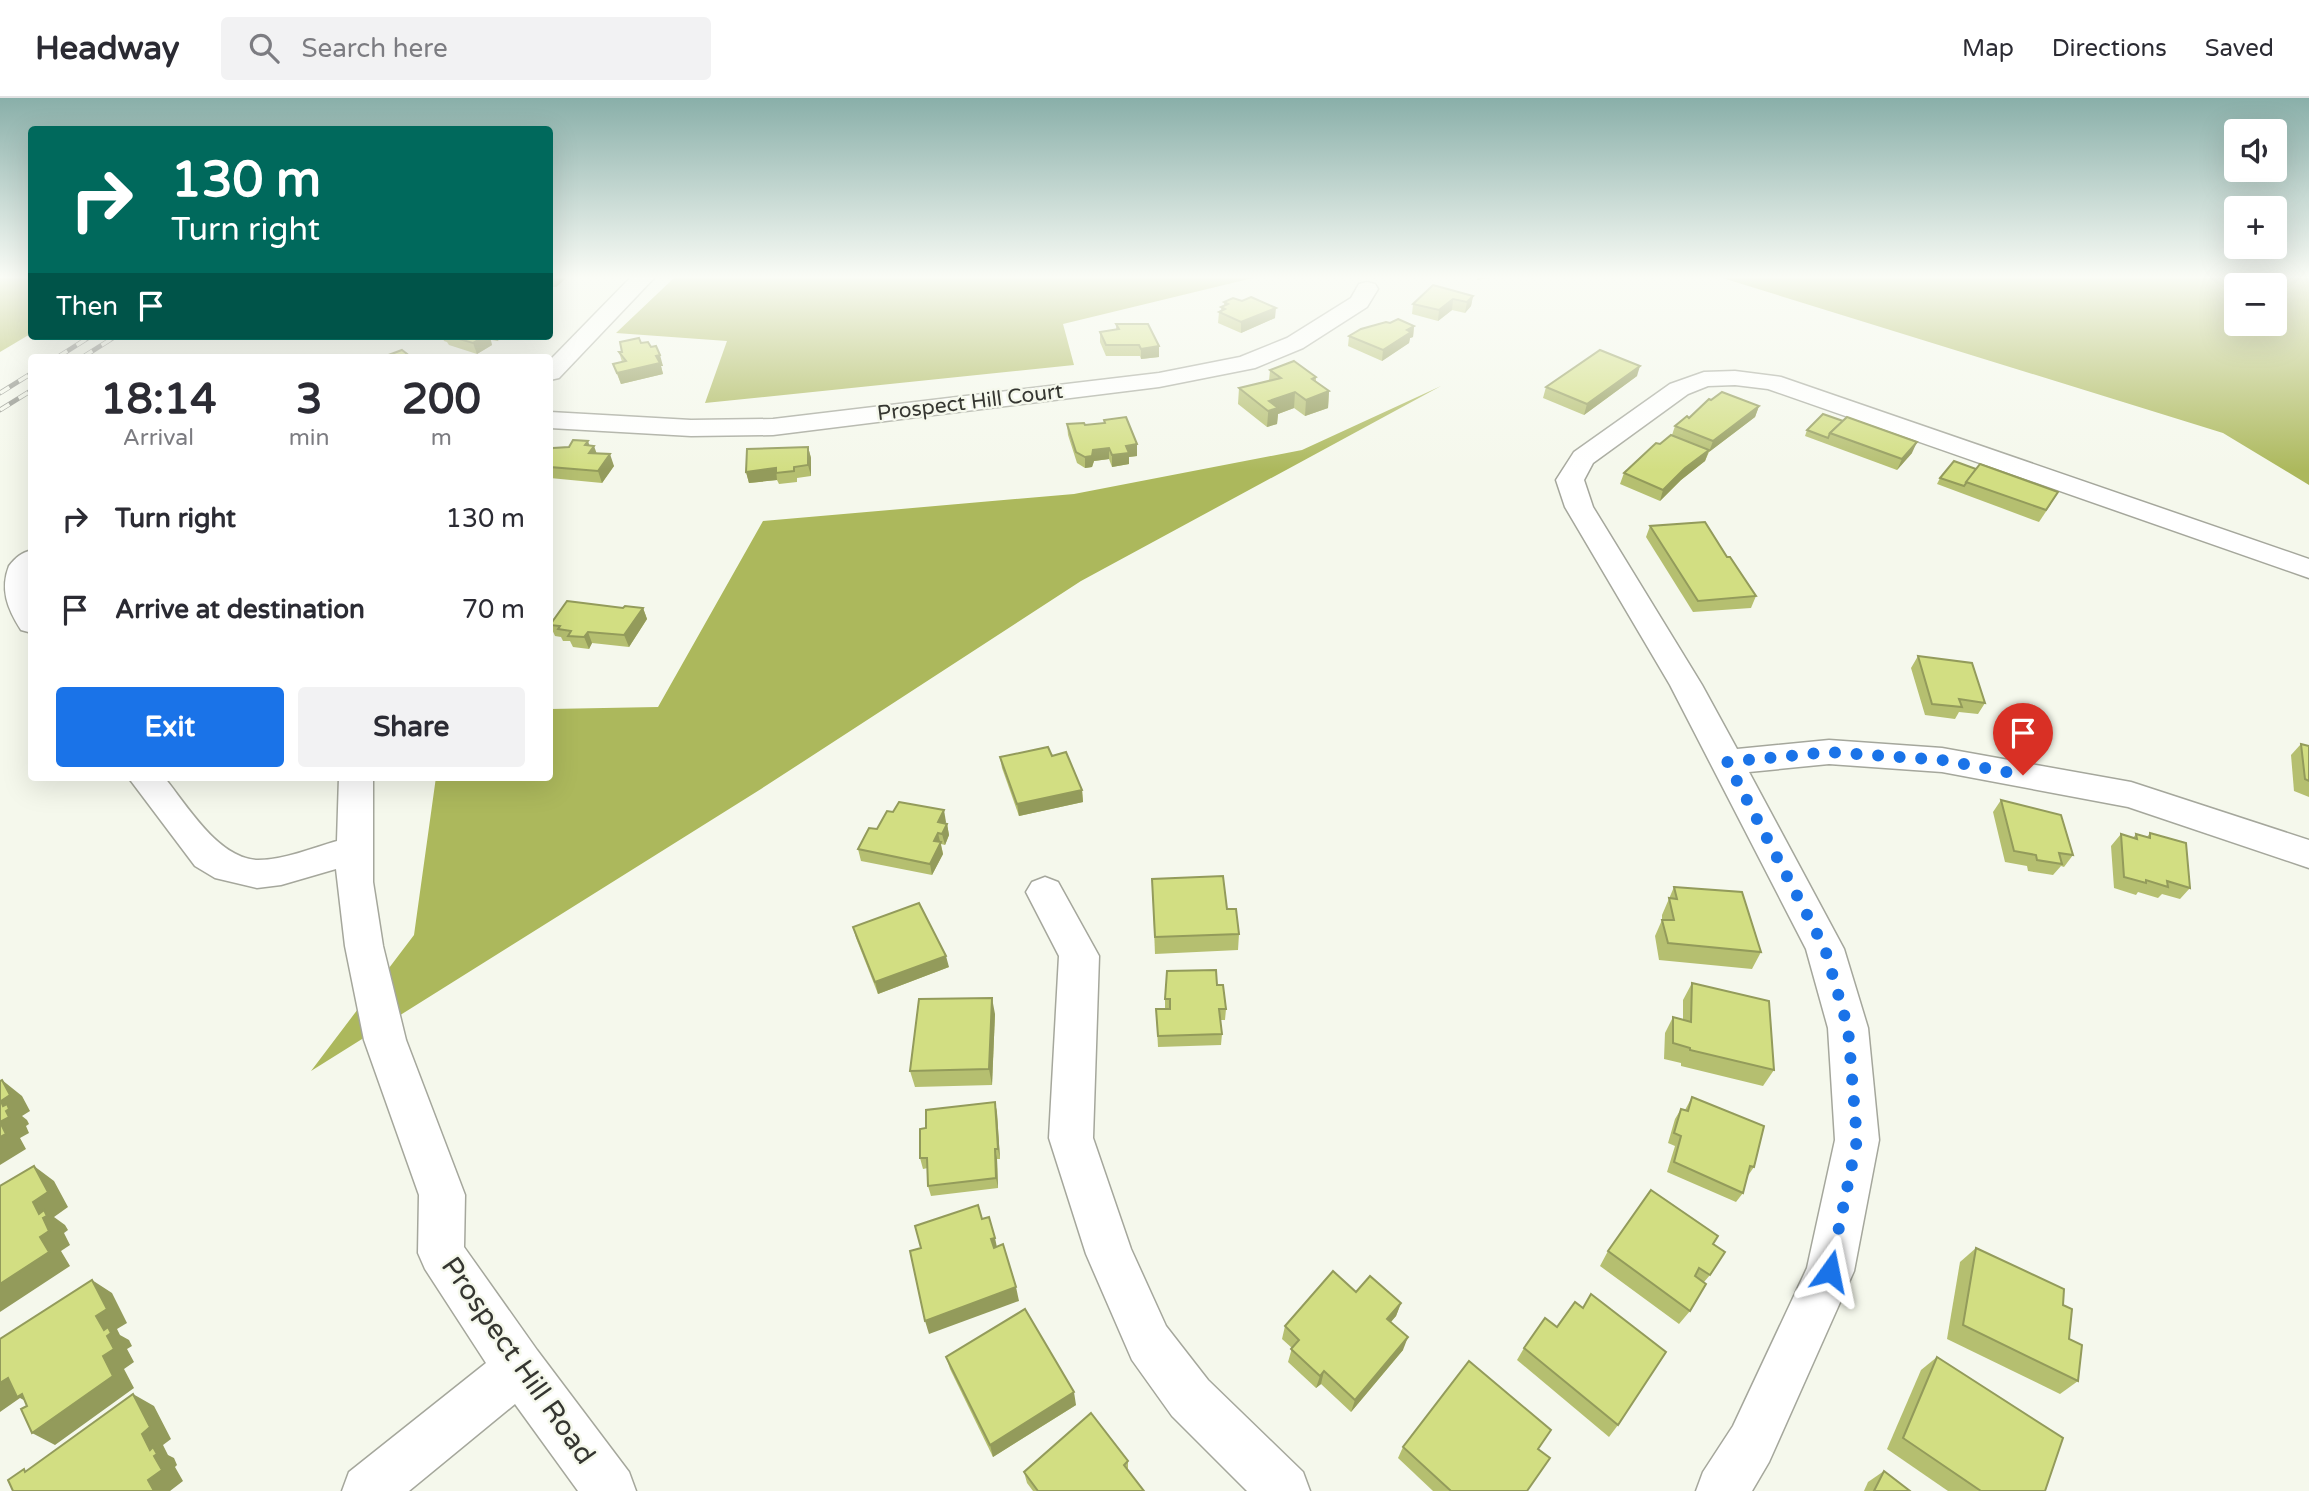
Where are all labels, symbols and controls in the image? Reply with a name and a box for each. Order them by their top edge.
search box [221,17,711,80]
text: Headway [35,29,179,68]
icon: search [245,29,283,67]
text: Search here [301,33,448,64]
text: Map [1962,34,2014,63]
text: Directions [2052,34,2167,63]
text: Saved [2205,34,2274,63]
map controls [2224,119,2287,336]
button: sound [2224,119,2287,182]
text: 130 m [171,151,321,210]
icon: right [56,154,147,245]
button: + [2224,196,2287,259]
text: Turn right [171,211,320,249]
button: − [2224,273,2287,336]
icon: arrive [132,287,170,325]
text: Then [56,291,118,322]
text: 18:14 [100,374,217,425]
text: 3 [296,374,322,425]
text: 200 [402,374,481,425]
street label: Prospect Hill Court [876,379,1064,426]
text: Arrival [123,424,194,452]
text: min [289,424,330,452]
text: m [431,424,452,452]
icon: right [56,500,94,538]
text: Turn right [115,503,236,534]
text: 130 m [445,503,525,534]
icon: arrive [56,591,94,629]
text: Arrive at destination [115,594,365,625]
text: 70 m [462,594,525,625]
button: Exit [56,687,284,767]
button: Share [298,687,525,767]
pin [1993,703,2053,775]
icon: arrive [2004,714,2042,752]
position arrow [1793,1234,1867,1308]
street label: Prospect Hill Road [434,1250,602,1471]

